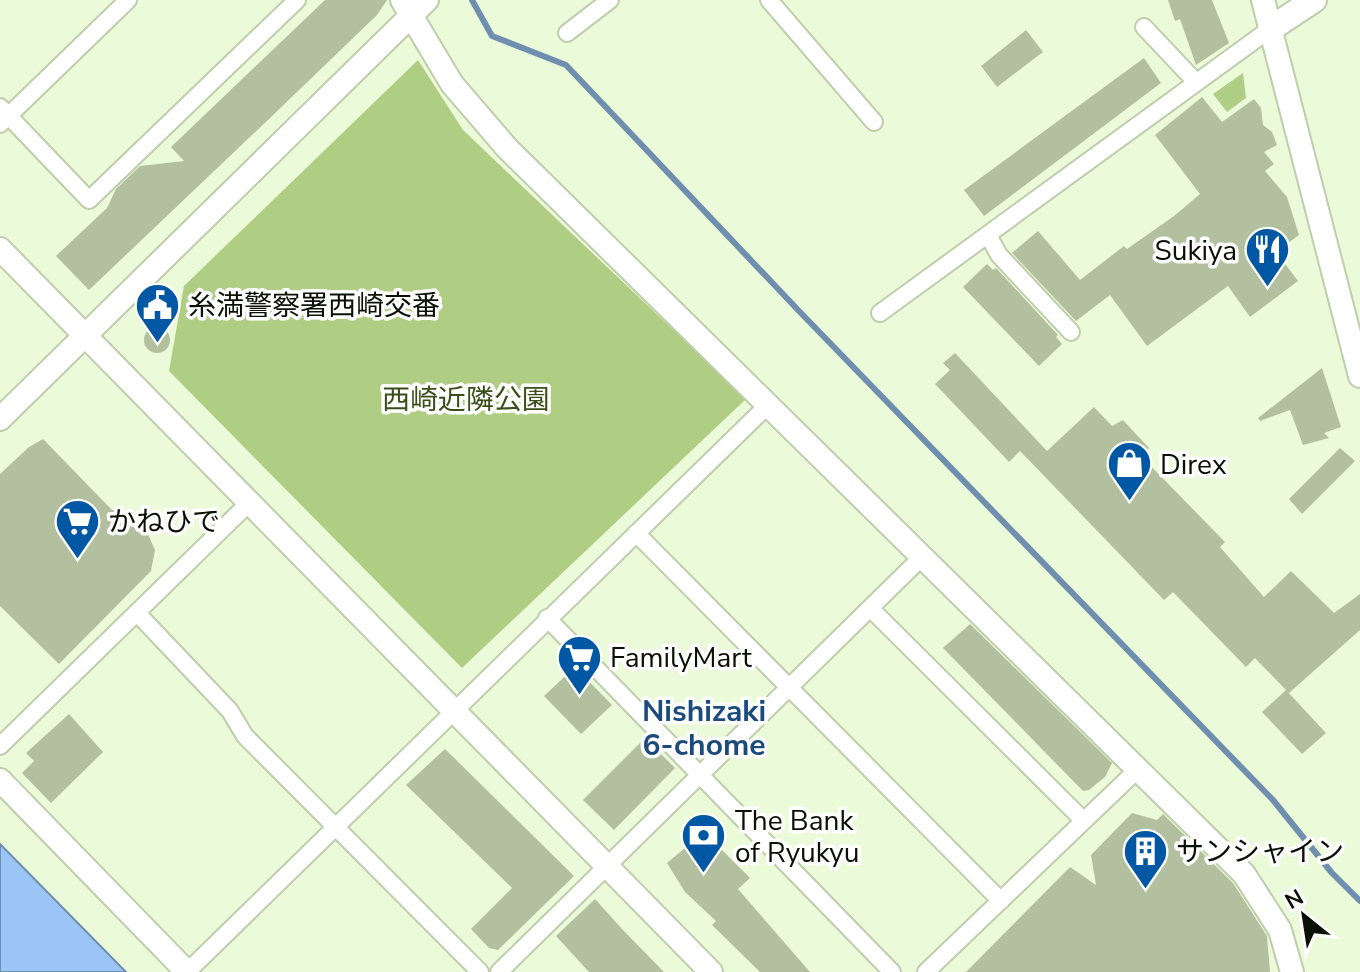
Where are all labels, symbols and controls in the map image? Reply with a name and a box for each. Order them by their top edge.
restaurant icon: Sukiya [1244,226,1292,289]
place label: Sukiya [1155,232,1237,270]
public building icon: 糸満警察署西崎交番 [133,281,181,344]
place label: 糸満警察署西崎交番 [188,287,440,325]
park label: 西崎近隣公園 [382,381,550,419]
shop icon: Direx [1105,440,1153,503]
place label: Direx [1160,446,1227,484]
supermarket icon: かねひで [53,497,101,560]
place label: かねひで [108,503,220,541]
supermarket icon: FamilyMart [555,633,603,696]
place label: FamilyMart [610,639,752,677]
district label: Nishizaki 6-chome [642,691,766,766]
place label: The Bank of Ryukyu [735,802,859,872]
bank icon: The Bank of Ryukyu [680,812,728,875]
building icon: サンシャイン [1121,827,1169,890]
place label: サンシャイン [1176,833,1344,871]
north arrow [1264,876,1344,956]
text: N [1280,882,1309,917]

